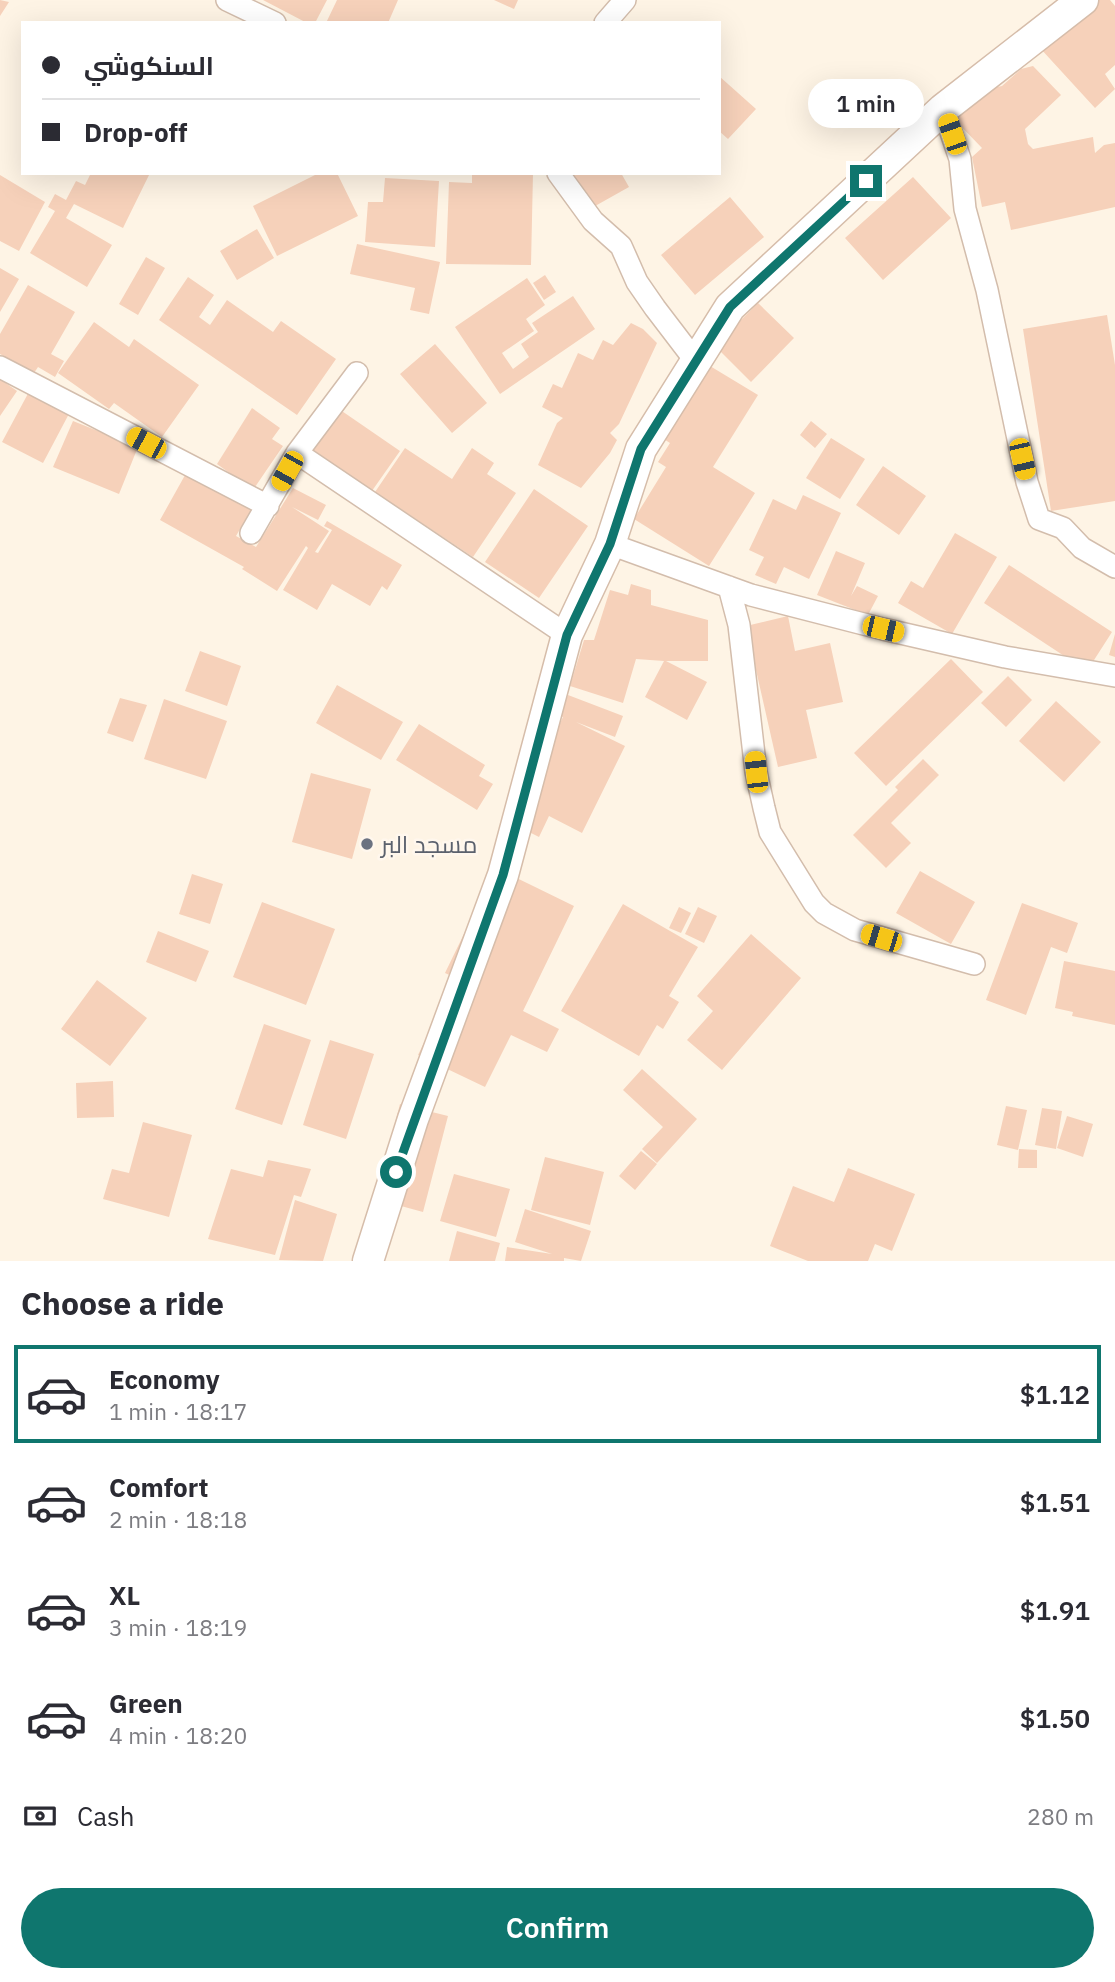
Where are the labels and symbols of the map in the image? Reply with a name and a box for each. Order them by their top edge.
callout: 1 min [808,80,924,128]
car [936,111,969,157]
route end [850,165,882,197]
car [123,424,170,462]
car [1008,436,1037,482]
car [268,448,307,494]
car [861,614,906,644]
car [744,750,769,794]
place label: مسجد البر [379,828,477,860]
marker: مسجد البر [359,836,375,852]
car [858,922,905,954]
route start [380,1156,412,1188]

